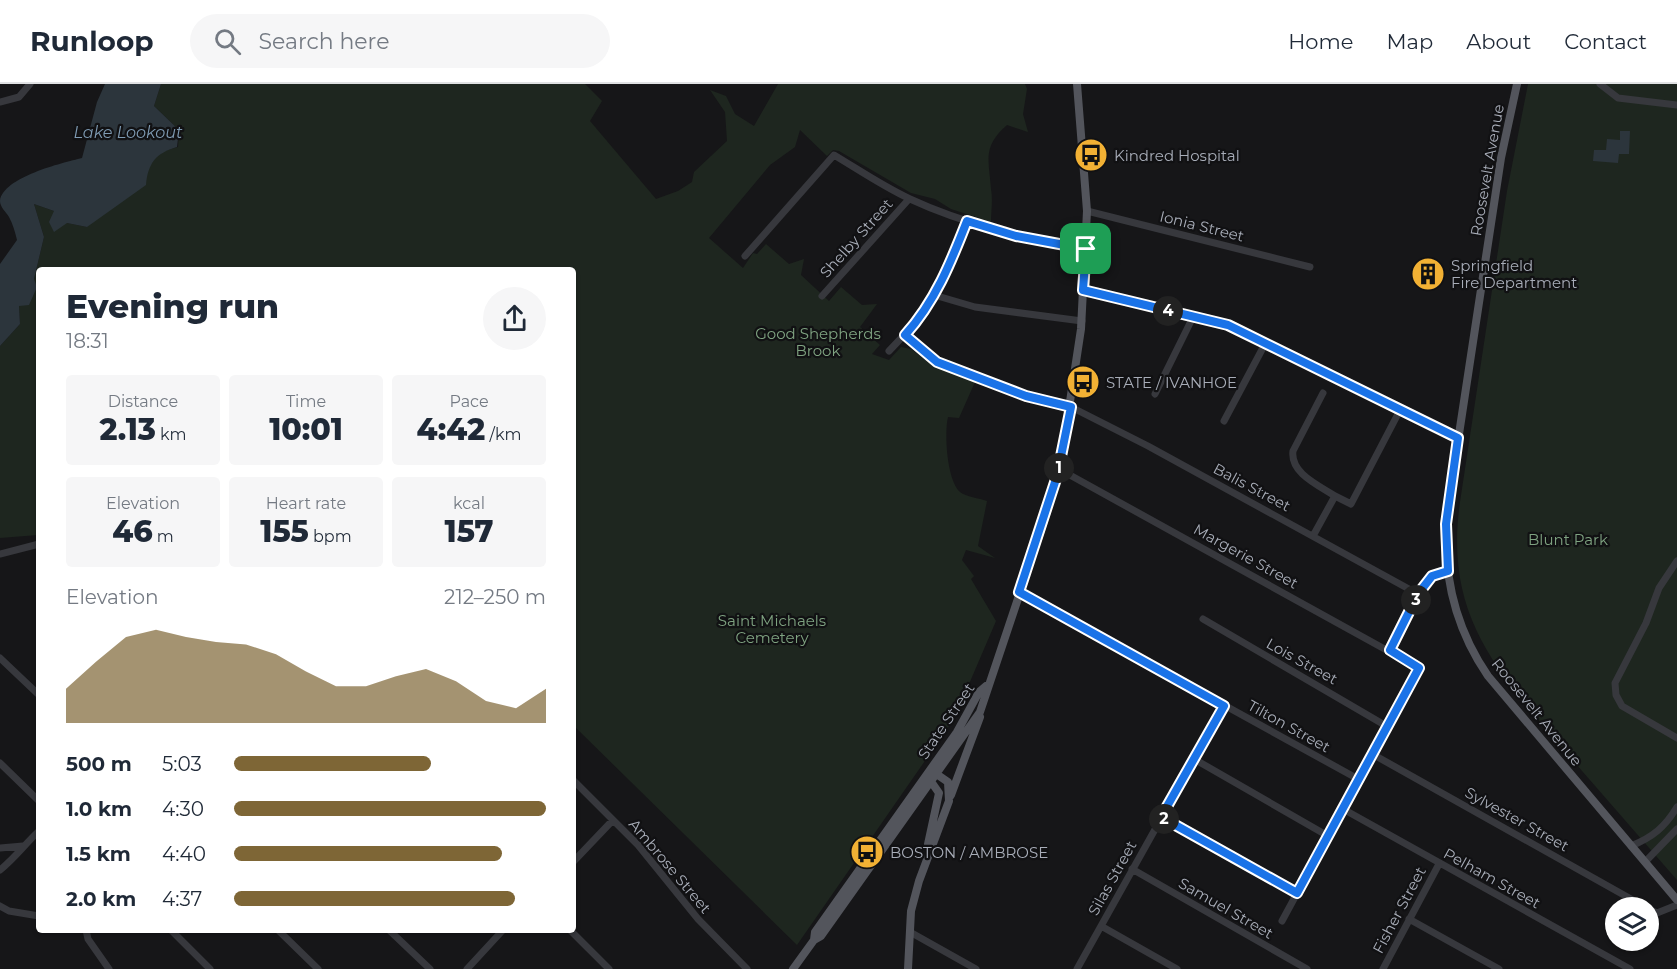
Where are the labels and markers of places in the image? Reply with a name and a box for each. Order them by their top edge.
bus stop icon: Kindred Hospital [1073,137,1109,173]
place label: Kindred Hospital [1114,146,1240,165]
pin [1060,223,1111,274]
building icon: Springfield Fire Department [1410,256,1446,292]
place label: Springfield Fire Department [1451,256,1577,292]
pin: 4 [1153,296,1183,326]
bus stop icon: STATE / IVANHOE [1065,364,1101,400]
place label: STATE / IVANHOE [1106,373,1237,392]
pin: 1 [1044,453,1074,483]
pin: 3 [1401,585,1431,615]
pin: 2 [1149,804,1179,834]
bus stop icon: BOSTON / AMBROSE [849,834,885,870]
place label: BOSTON / AMBROSE [890,843,1048,862]

